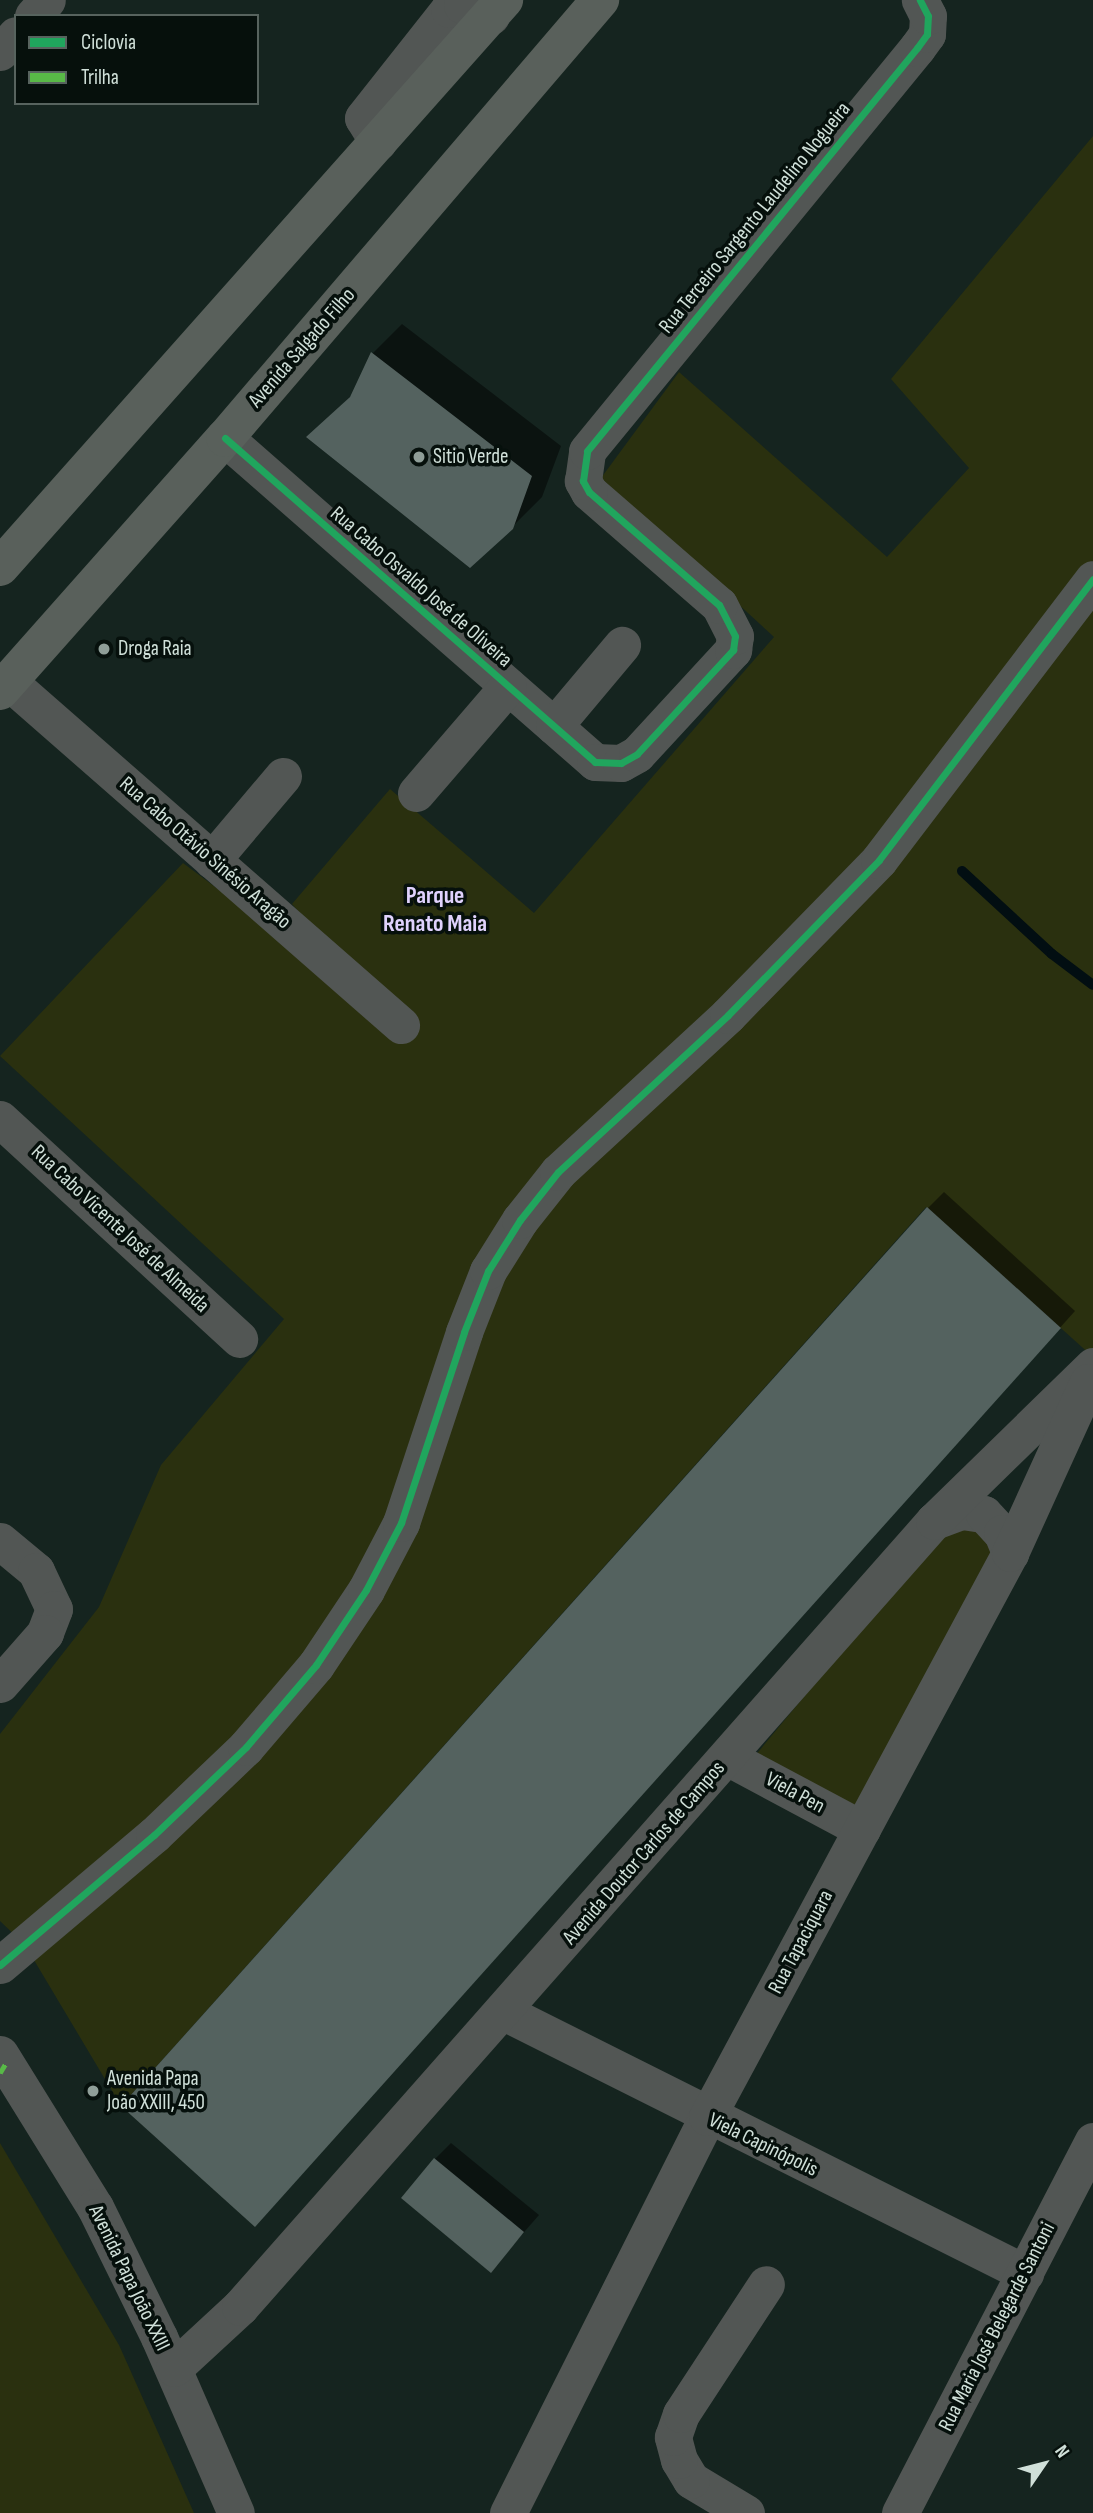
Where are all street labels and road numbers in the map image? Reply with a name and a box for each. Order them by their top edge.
street label: Rua Terceiro Sargento Laudelino Nogueira [654,97,856,339]
street label: Avenida Salgado Filho [243,283,361,413]
street label: Rua Cabo Osvaldo José de Oliveira [325,501,517,673]
street label: Rua Cabo Otávio Sinésio Aragão [114,772,296,934]
street label: Rua Cabo Vicente José de Almeida [26,1140,214,1318]
street label: Avenida Doutor Carlos de Campos [558,1756,730,1950]
street label: Viela Pen [761,1767,829,1819]
street label: Rua Tapaciquara [763,1886,839,1998]
street label: Viela Capinópolis [704,2108,822,2182]
street label: Avenida Papa João XXIII [83,2201,175,2355]
street label: Rua Maria José Belegarde Santoni [933,2218,1061,2436]

